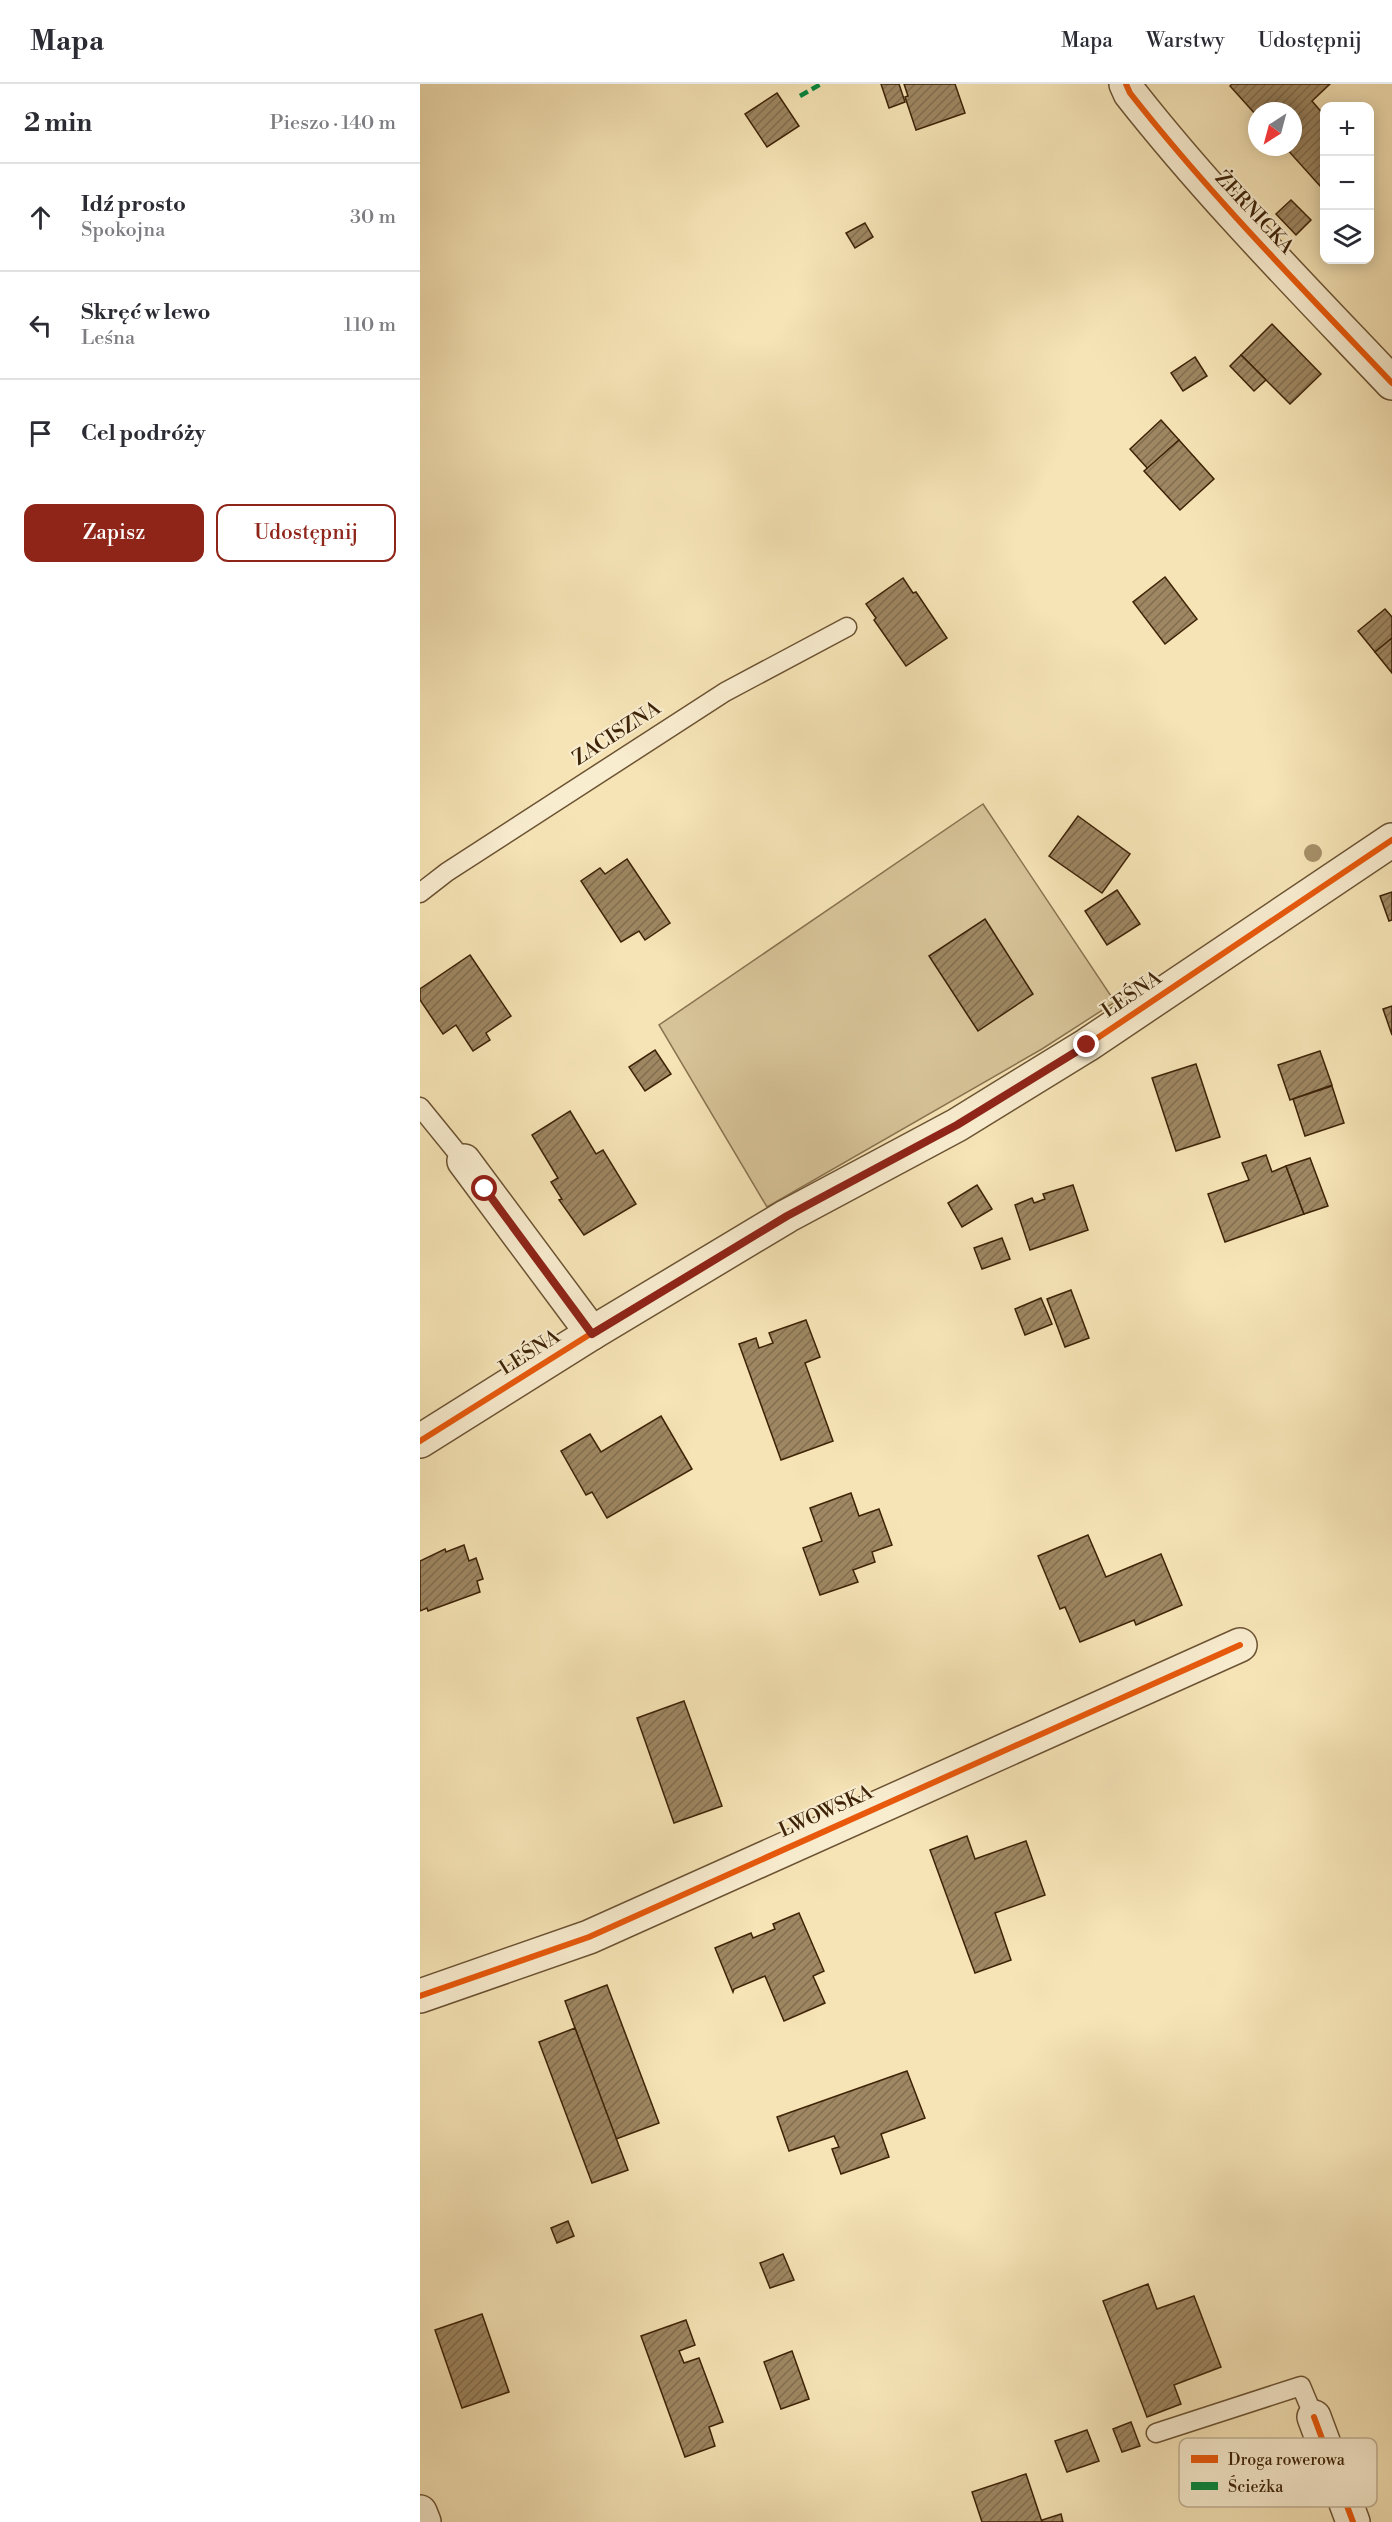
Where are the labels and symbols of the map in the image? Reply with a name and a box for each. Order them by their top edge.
north arrow [1248,102,1302,156]
street label: ŻERNICKA [1209,166,1300,261]
street label: ZACISZNA [568,696,667,772]
street label: LEŚNA [1097,964,1168,1024]
route end [1073,1031,1099,1057]
route start [471,1175,497,1201]
street label: LEŚNA [494,1323,566,1381]
street label: LWOWSKA [775,1780,878,1844]
legend [1179,2438,1377,2507]
text: Droga rowerowa [1228,2450,1346,2470]
text: Ścieżka [1228,2475,1284,2497]

